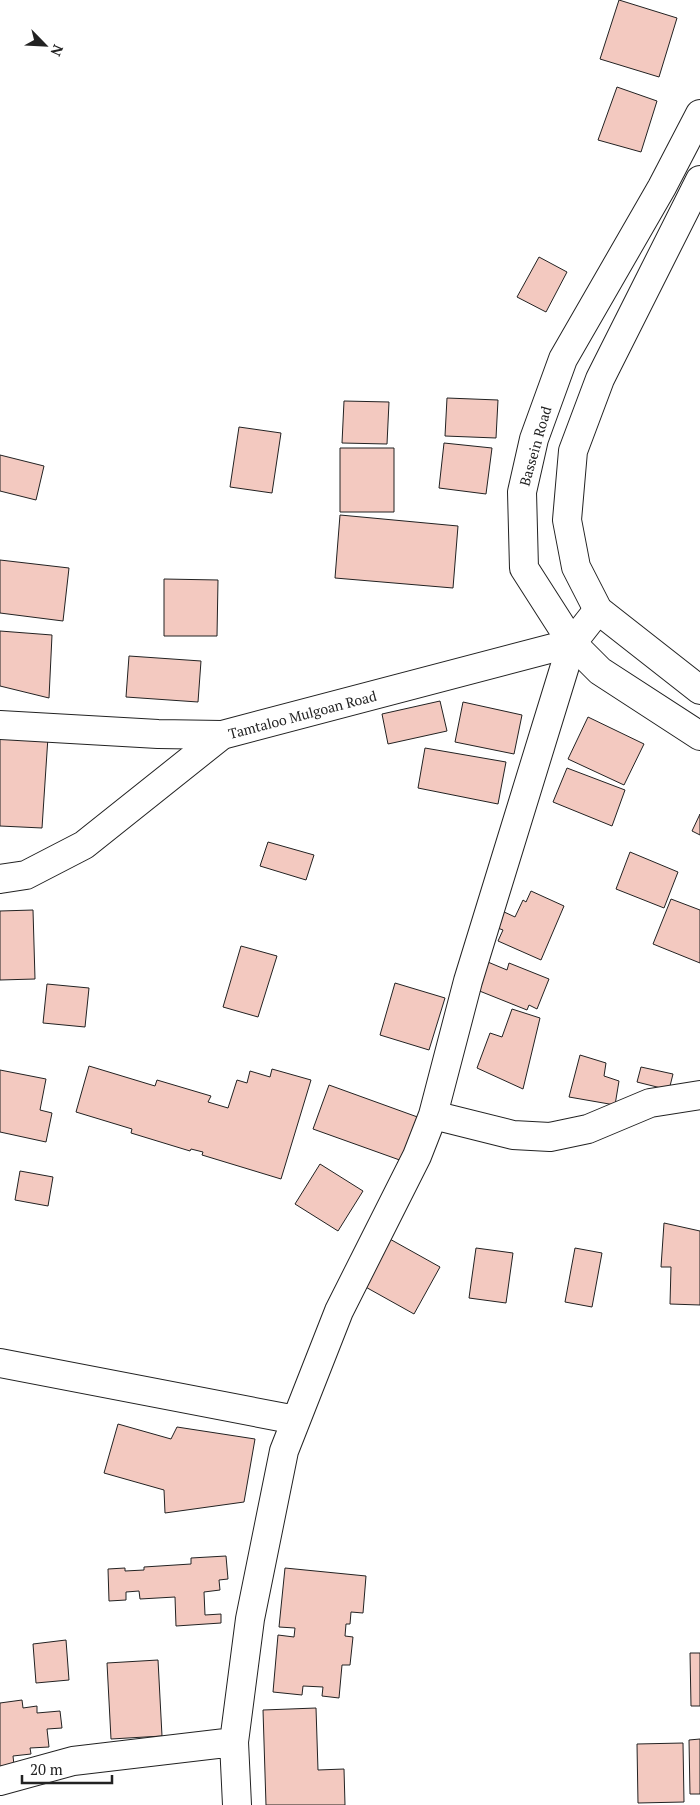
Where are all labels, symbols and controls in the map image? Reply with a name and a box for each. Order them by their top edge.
north arrow [20,20,70,70]
text: N [46,42,68,60]
street label: Bassein Road [515,404,555,488]
street label: Tamtaloo Mulgoan Road [226,685,379,742]
scale bar [22,1752,112,1784]
text: 20 m [30,1759,63,1779]

